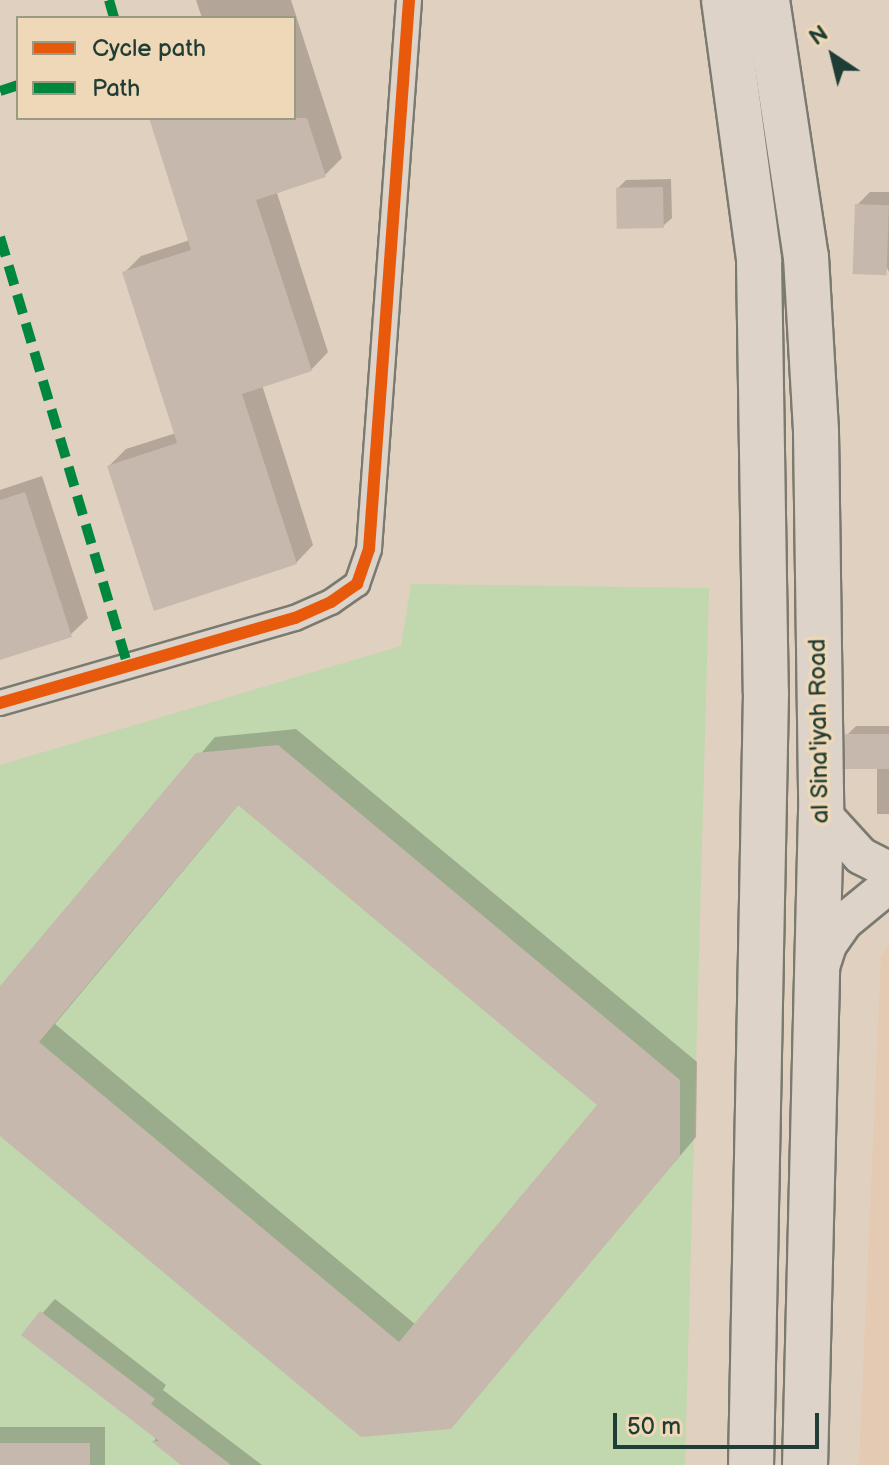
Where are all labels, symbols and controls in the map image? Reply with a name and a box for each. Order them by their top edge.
legend [16,16,296,120]
north arrow [793,16,873,96]
text: N [804,20,833,52]
text: Cycle path [92,34,206,63]
text: Path [92,74,140,103]
street label: al Sina'iyah Road [803,638,835,824]
scale bar [617,1397,823,1447]
text: 50 m [627,1412,681,1441]

